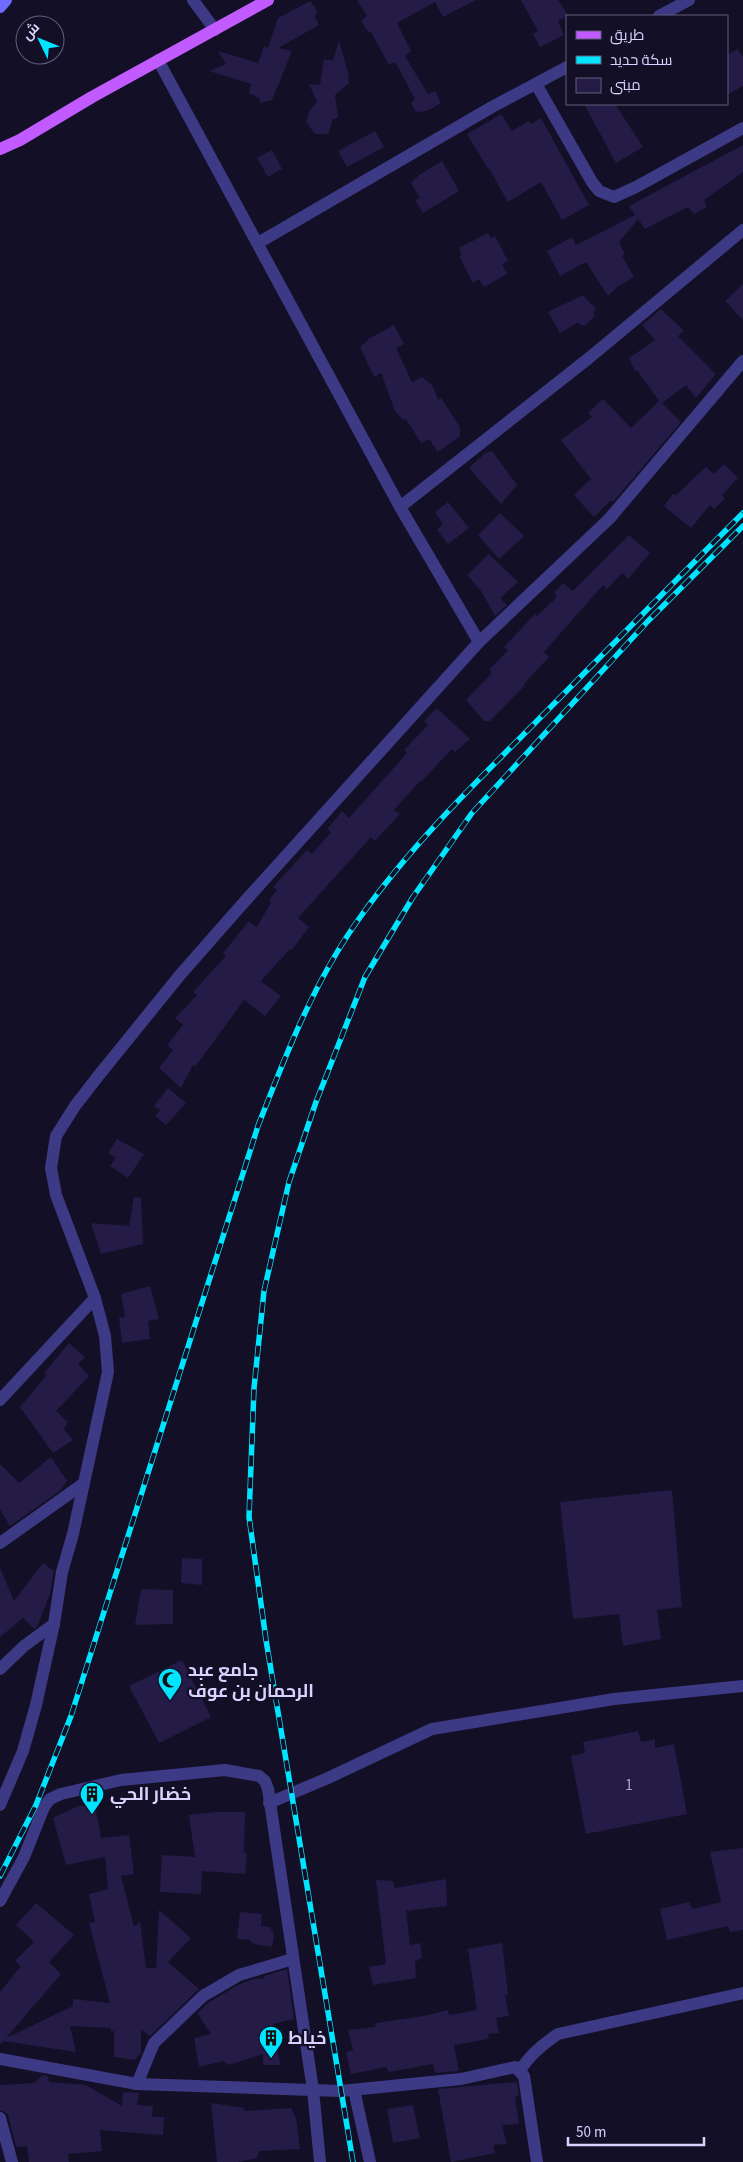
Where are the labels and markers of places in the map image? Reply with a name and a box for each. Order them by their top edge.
place label: جامع عبد الرحمان بن عوف [188,1658,314,1704]
mosque icon: جامع عبد الرحمان بن عوف [157,1667,183,1701]
building icon: خضار الحي [79,1781,105,1815]
place label: خضار الحي [110,1782,191,1809]
building icon: خياط [258,2025,284,2059]
place label: خياط [288,2026,327,2051]

